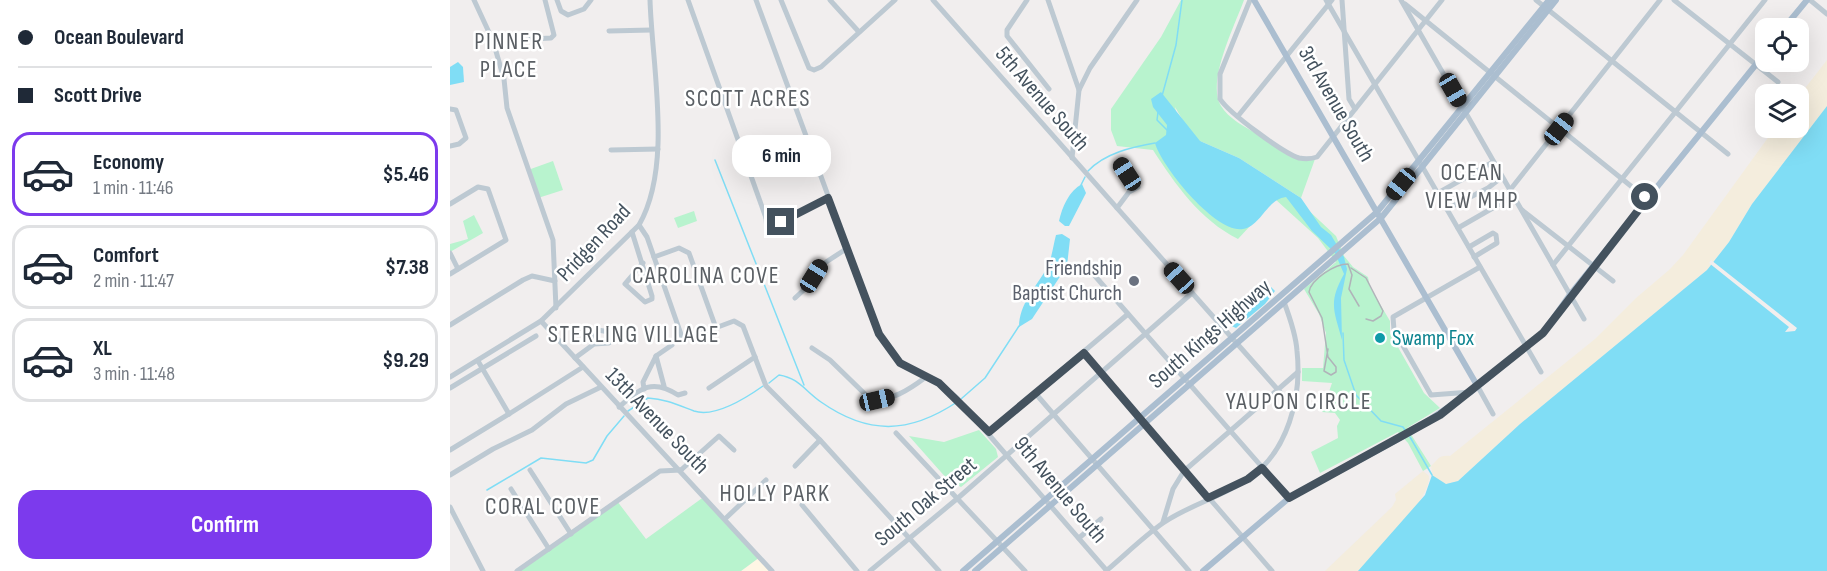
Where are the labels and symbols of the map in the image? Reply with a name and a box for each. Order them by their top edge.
district label: PINNER PLACE [474,27,544,84]
street label: 5th Avenue South [989,41,1095,157]
street label: 3rd Avenue South [1292,41,1380,167]
car [1436,70,1470,110]
district label: SCOTT ACRES [685,84,811,113]
car [1541,109,1577,149]
callout: 6 min [732,135,830,177]
car [1110,154,1144,194]
district label: OCEAN VIEW MHP [1425,158,1519,215]
car [1383,164,1419,204]
route start [1631,183,1658,210]
street label: Pridgen Road [551,199,637,287]
route end [767,208,794,235]
place label: Friendship Baptist Church [1012,255,1122,307]
car [797,256,831,296]
car [1160,259,1198,297]
district label: CAROLINA COVE [632,261,780,290]
street label: South Kings Highway [1143,273,1277,395]
marker: Friendship Baptist Church [1127,274,1141,288]
district label: STERLING VILLAGE [548,320,720,349]
place label: Swamp Fox [1392,325,1475,352]
marker: Swamp Fox [1373,331,1387,345]
street label: 13th Avenue South [599,362,715,480]
car [857,387,897,413]
district label: YAUPON CIRCLE [1226,387,1372,416]
street label: 9th Avenue South [1008,431,1112,549]
street label: South Oak Street [870,451,983,552]
district label: HOLLY PARK [720,479,830,508]
district label: CORAL COVE [485,492,601,521]

